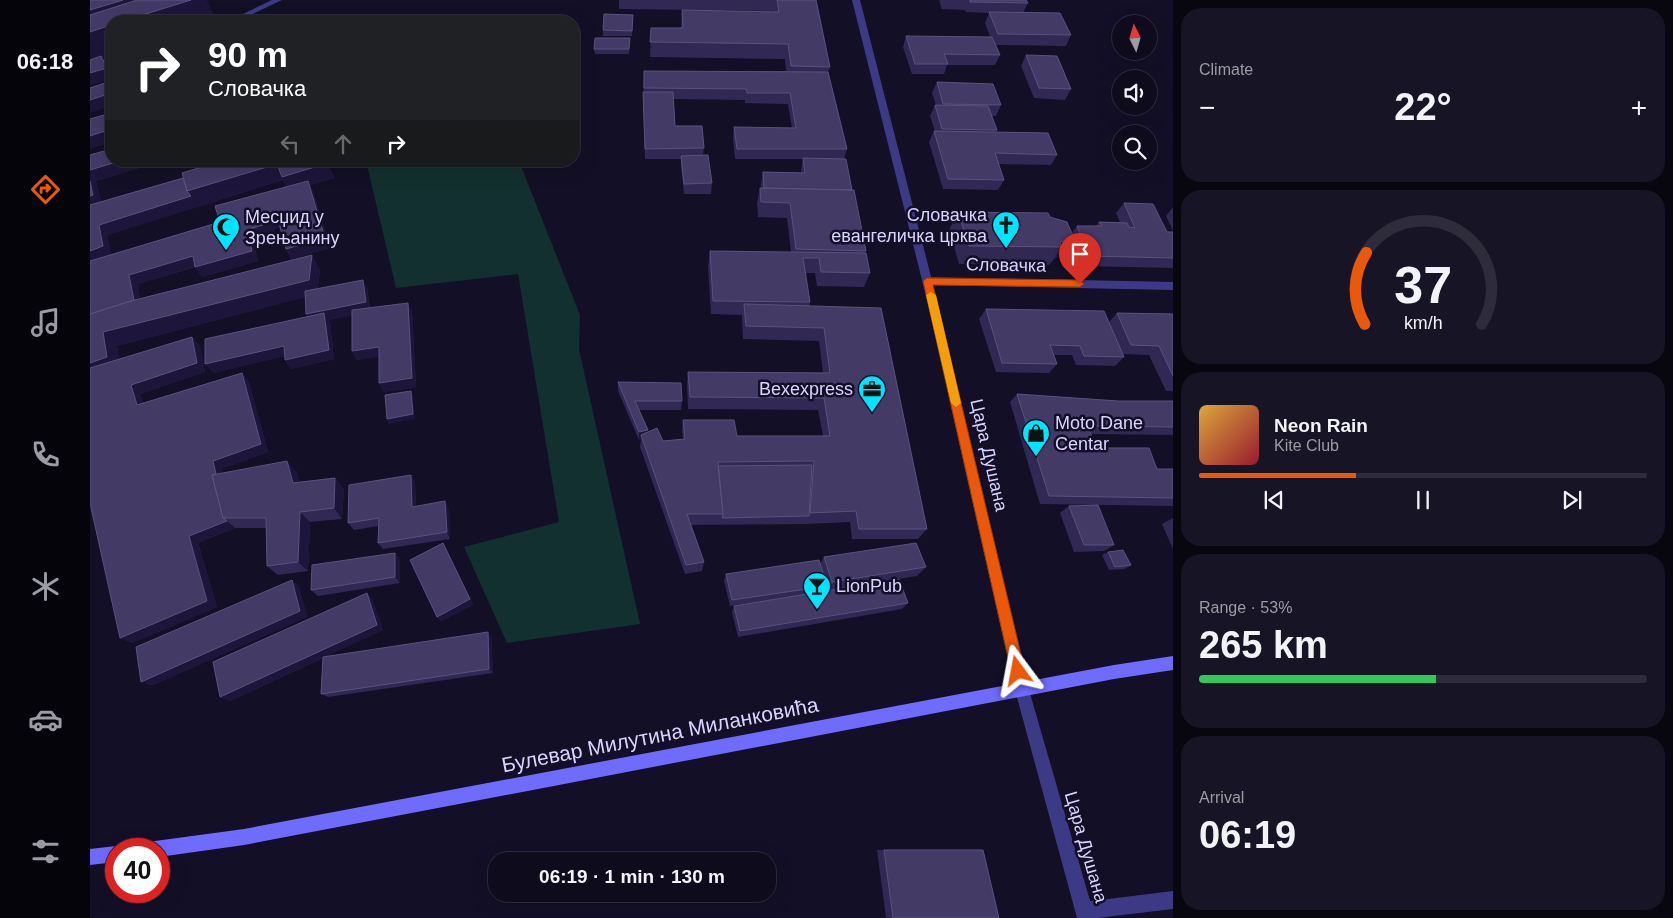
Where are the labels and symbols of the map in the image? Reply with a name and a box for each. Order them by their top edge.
north arrow [1112,15,1158,60]
place label: Словачка евангеличка црква [831,205,988,246]
place label: Месџид у Зрењанину [245,207,339,248]
church icon: Словачка евангеличка црква [991,210,1021,249]
mosque icon: Месџид у Зрењанину [211,212,241,251]
pin [1059,233,1101,284]
street label: Словачка [966,254,1047,276]
office icon: Bexexpress [857,374,887,413]
place label: Bexexpress [759,379,853,399]
street label: Цара Душана [966,397,1012,514]
place label: Moto Dane Centar [1055,413,1143,454]
shop icon: Moto Dane Centar [1021,418,1051,457]
bar icon: LionPub [802,571,832,610]
place label: LionPub [836,576,902,596]
position arrow [991,644,1043,696]
street label: Булевар Милутина Миланковића [500,692,820,777]
street label: Цара Душана [1061,789,1112,906]
speed limit sign: 40 [105,838,170,903]

